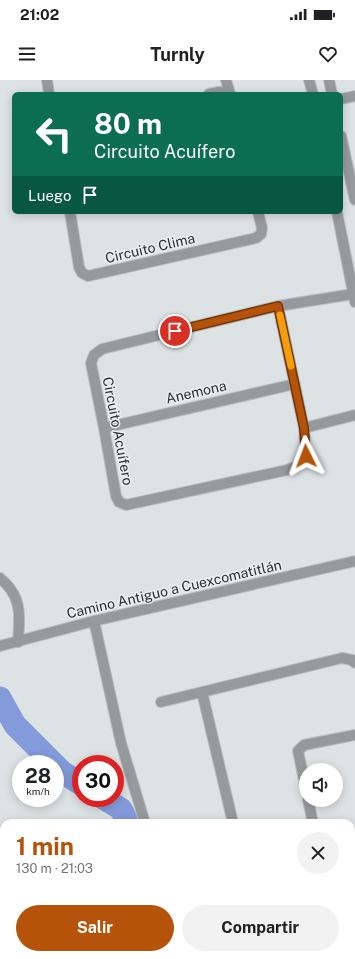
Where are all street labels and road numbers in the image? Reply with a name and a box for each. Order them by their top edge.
street label: Circuito Clima [104,230,196,266]
street label: Circuito Acuífero [100,376,136,487]
street label: Anemona [164,377,228,407]
street label: Camino Antiguo a Cuexcomatitlán [65,556,283,622]

